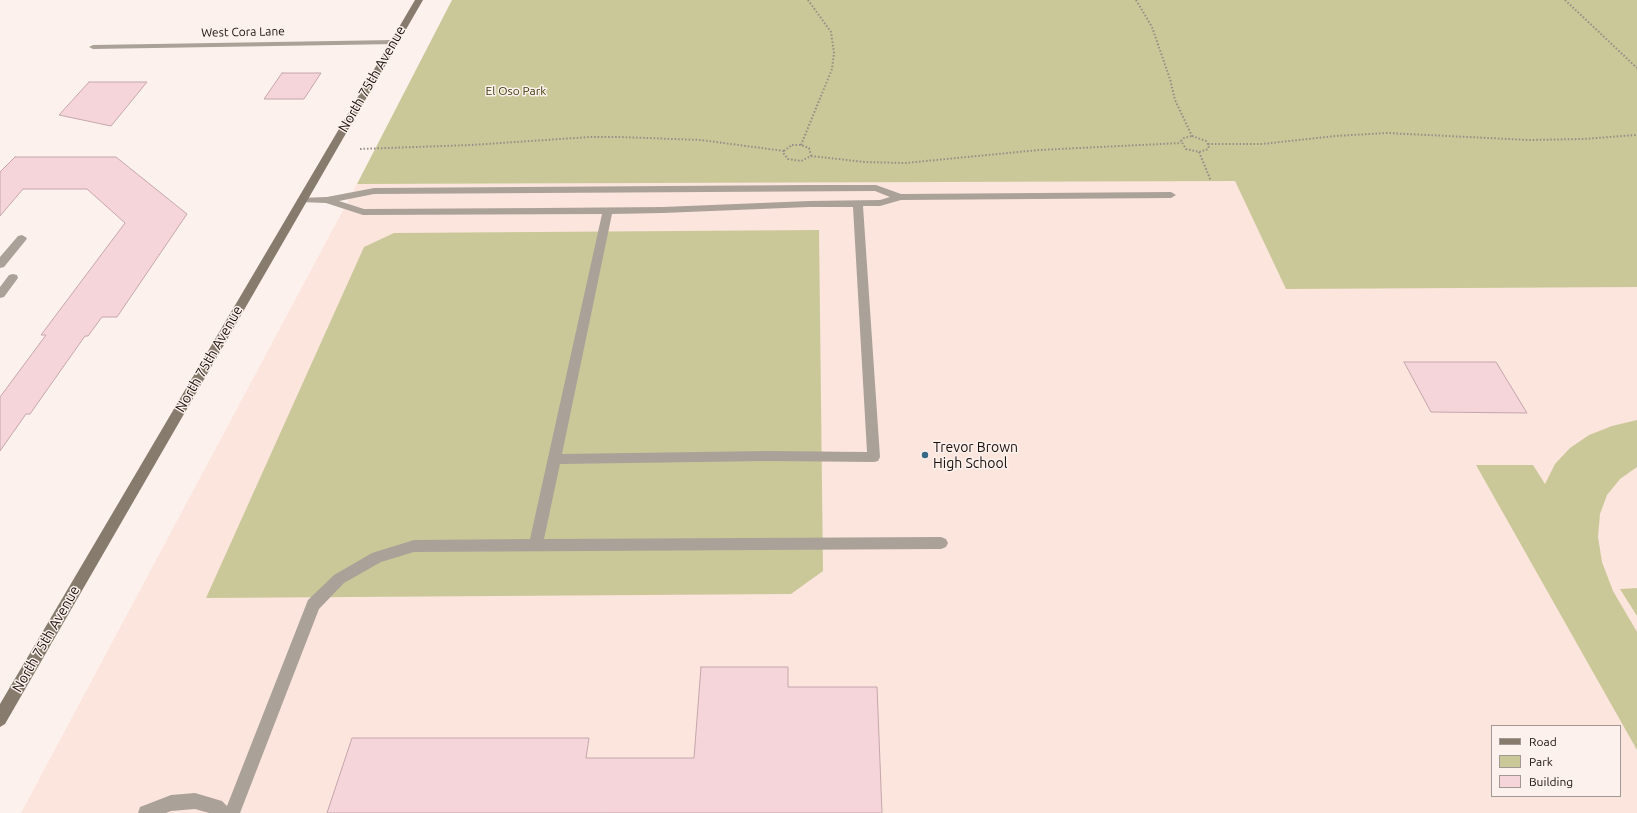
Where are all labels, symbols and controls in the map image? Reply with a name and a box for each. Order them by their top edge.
street label: North 75th Avenue [335,23,409,135]
street label: West Cora Lane [201,24,285,40]
park label: El Oso Park [486,84,546,98]
street label: North 75th Avenue [172,303,246,415]
place label: Trevor Brown High School [933,439,1018,472]
marker: Trevor Brown High School [920,450,930,460]
street label: North 75th Avenue [9,583,83,695]
legend [1491,725,1621,797]
text: Road [1529,735,1557,748]
text: Park [1529,755,1553,768]
text: Building [1529,775,1573,788]

